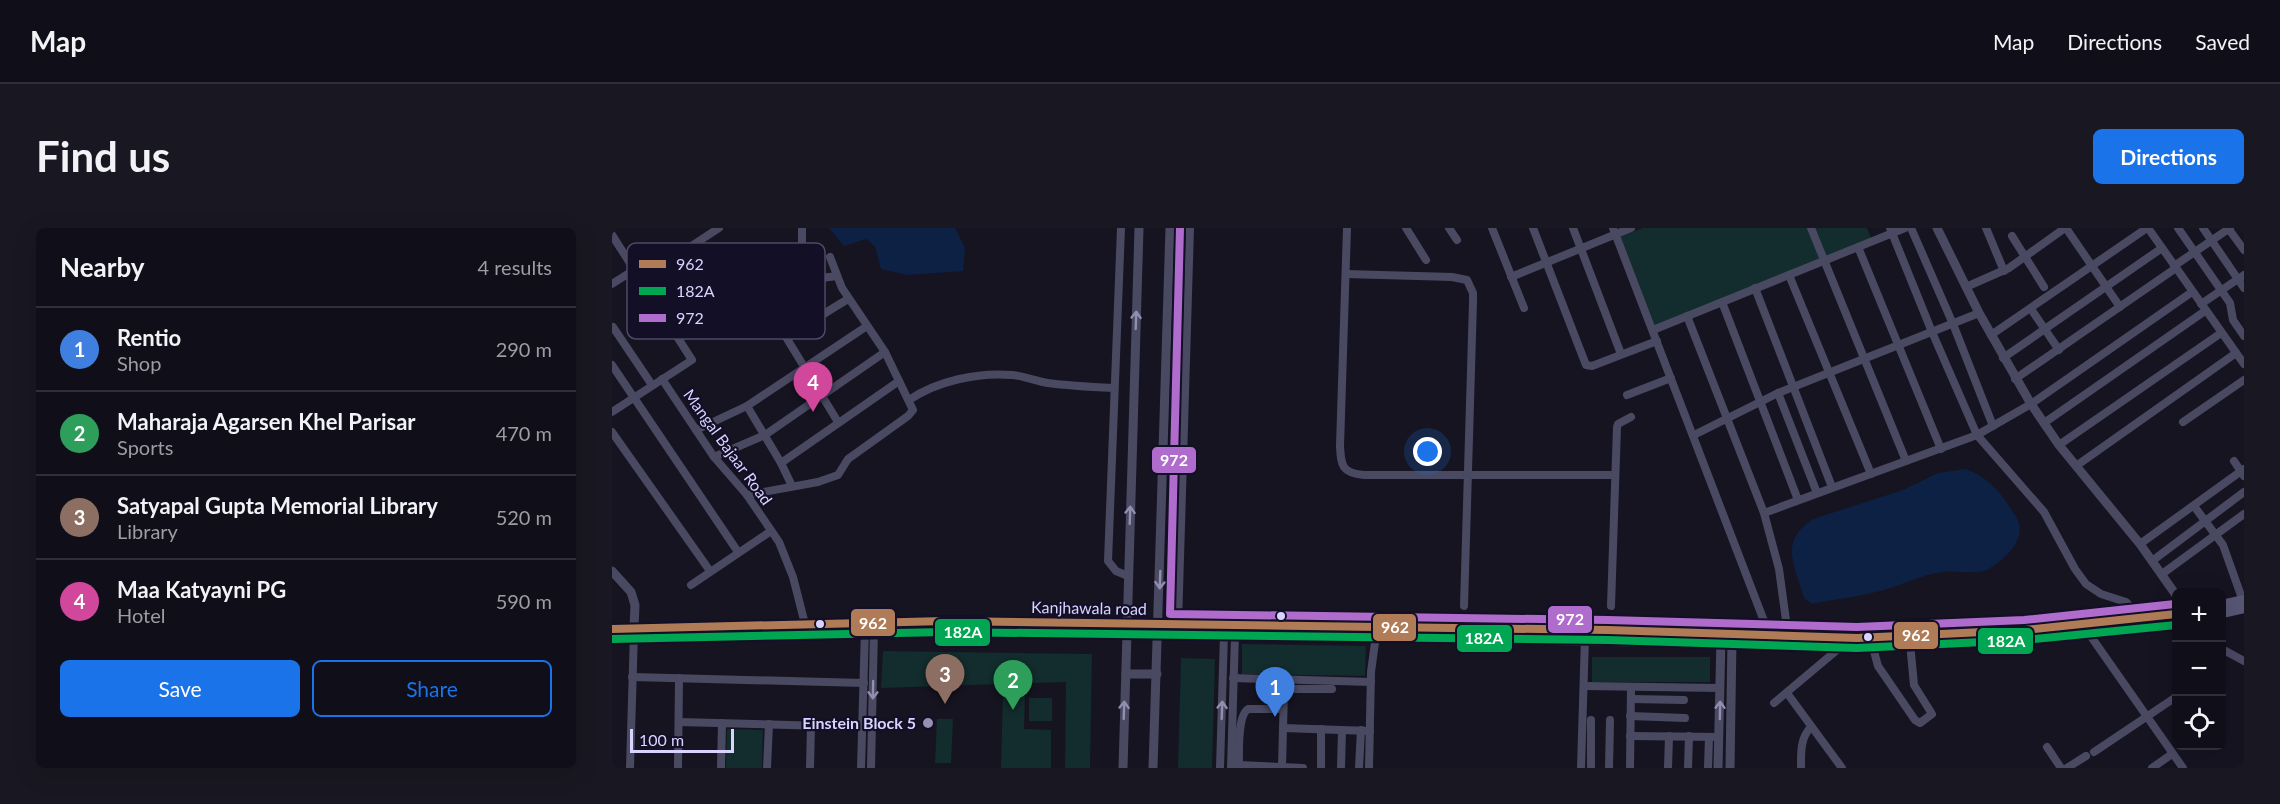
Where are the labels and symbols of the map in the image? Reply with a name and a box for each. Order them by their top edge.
legend [627,243,825,339]
text: 962 [676,254,704,273]
text: 182A [676,281,715,300]
text: 972 [676,308,704,327]
one-way arrow [1130,310,1142,330]
pin: 4 [794,362,832,412]
street label: Mangal Bajaar Road [680,385,777,508]
your location [1413,437,1442,466]
line badge: 972 [1151,446,1197,474]
text: 972 [1160,450,1188,469]
one-way arrow [1125,505,1136,525]
one-way arrow [1154,570,1166,590]
street label: Kanjhawala road [1031,597,1147,618]
line badge: 972 [1547,605,1593,634]
line badge: 962 [850,608,896,637]
text: 972 [1556,609,1584,628]
unlabelled marker [1275,610,1287,622]
text: 962 [859,613,887,632]
line badge: 962 [1372,613,1417,642]
text: 962 [1381,617,1409,636]
unlabelled marker [814,618,826,630]
line badge: 182A [934,618,991,647]
line badge: 962 [1893,621,1939,650]
text: 182A [944,622,983,641]
line badge: 182A [1456,624,1513,653]
text: 962 [1902,625,1930,644]
line badge: 182A [1977,627,2034,655]
text: 182A [1465,628,1504,647]
unlabelled marker [1862,631,1874,643]
text: 182A [1987,631,2026,650]
pin: 3 [926,654,964,704]
pin: 2 [994,660,1032,710]
pin: 1 [1256,668,1294,717]
one-way arrow [867,679,878,699]
one-way arrow [1119,700,1130,720]
one-way arrow [1216,700,1227,720]
one-way arrow [1714,700,1726,720]
place label: Einstein Block 5 [802,713,916,732]
marker: Einstein Block 5 [921,716,935,730]
scale bar [630,726,734,754]

